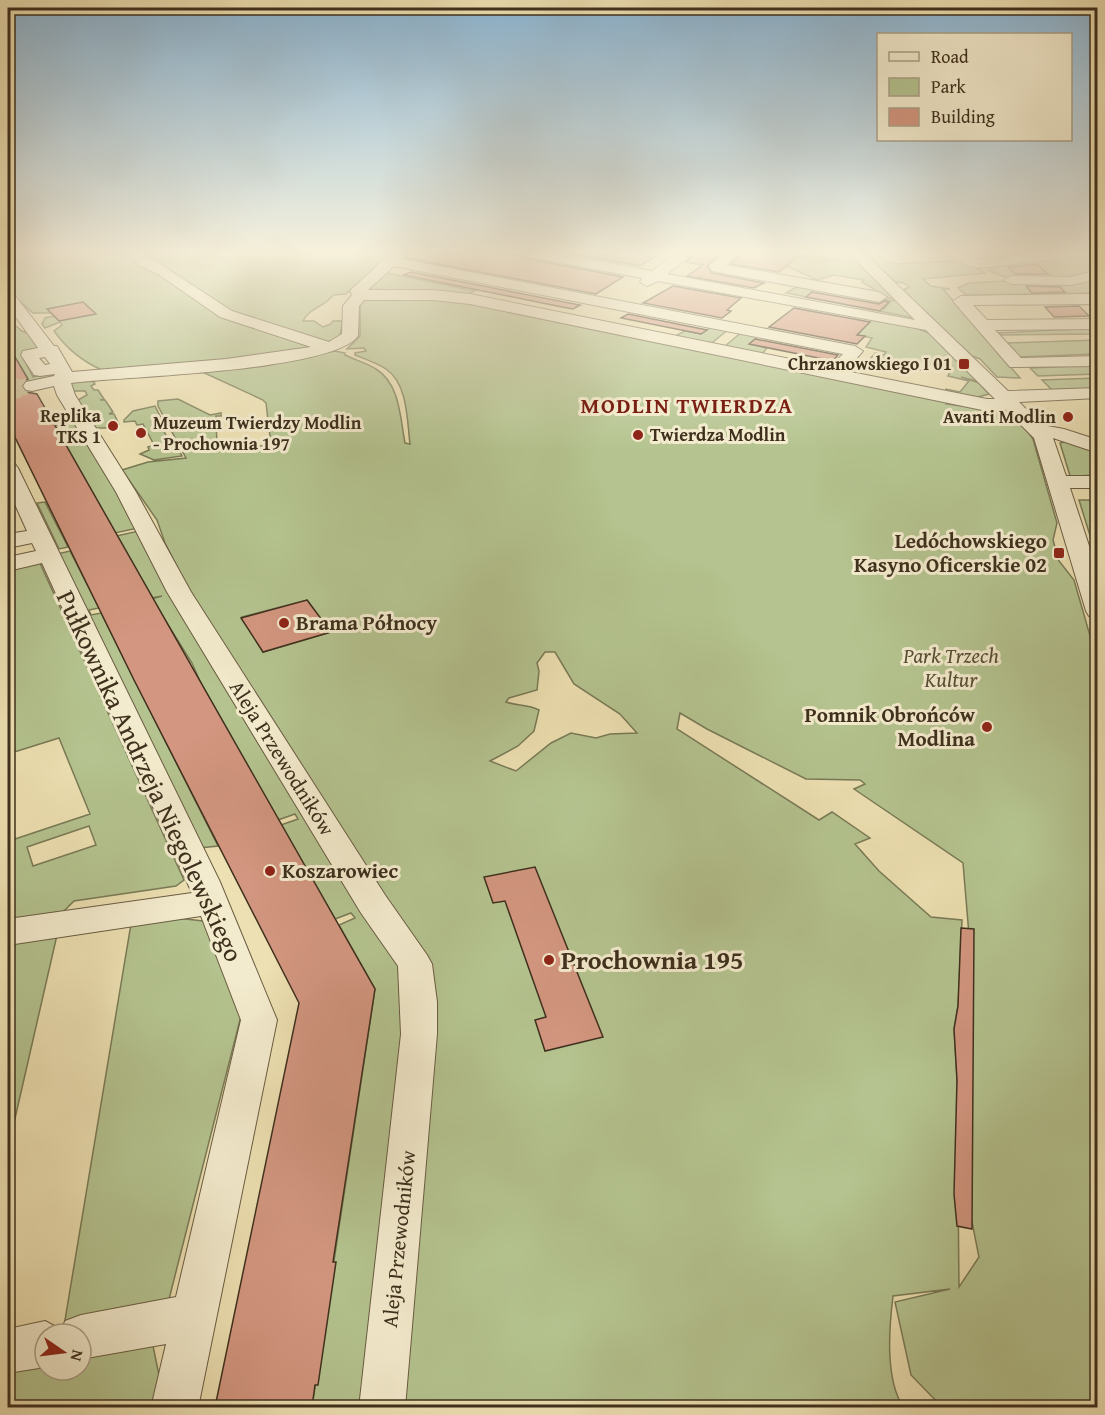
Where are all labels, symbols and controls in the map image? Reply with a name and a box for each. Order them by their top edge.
legend [877,33,1072,141]
text: Road [931,43,969,70]
text: Park [931,73,967,100]
text: Building [931,103,995,130]
place label: Chrzanowskiego I 01 [788,350,952,377]
marker: Chrzanowskiego I 01 [957,357,971,371]
district label: MODLIN TWIERDZA [580,389,794,421]
place label: Replika TKS 1 [40,402,102,450]
place label: Avanti Modlin [943,403,1056,430]
place label: Muzeum Twierdzy Modlin - Prochownia 197 [153,409,362,457]
marker: Avanti Modlin [1061,410,1075,424]
marker: Replika TKS 1 [106,419,120,433]
place label: Twierdza Modlin [650,421,786,448]
marker: Muzeum Twierdzy Modlin - Prochownia 197 [134,426,148,440]
marker: Twierdza Modlin [631,428,645,442]
place label: Ledóchowskiego Kasyno Oficerskie 02 [854,525,1047,580]
marker: Ledóchowskiego Kasyno Oficerskie 02 [1052,546,1066,560]
street label: Pułkownika Andrzeja Niegolewskiego [47,583,254,968]
place label: Brama Północy [296,607,437,638]
marker: Brama Północy [277,616,291,630]
park label: Park Trzech Kultur [902,640,999,695]
street label: Aleja Przewodników [222,674,343,842]
place label: Pomnik Obrońców Modlina [805,699,976,754]
marker: Pomnik Obrońców Modlina [980,720,994,734]
place label: Koszarowiec [282,855,398,886]
marker: Koszarowiec [263,864,277,878]
place label: Prochownia 195 [561,940,744,979]
marker: Prochownia 195 [542,953,556,967]
street label: Aleja Przewodników [374,1149,423,1329]
north arrow [33,1322,93,1382]
text: N [65,1348,90,1364]

